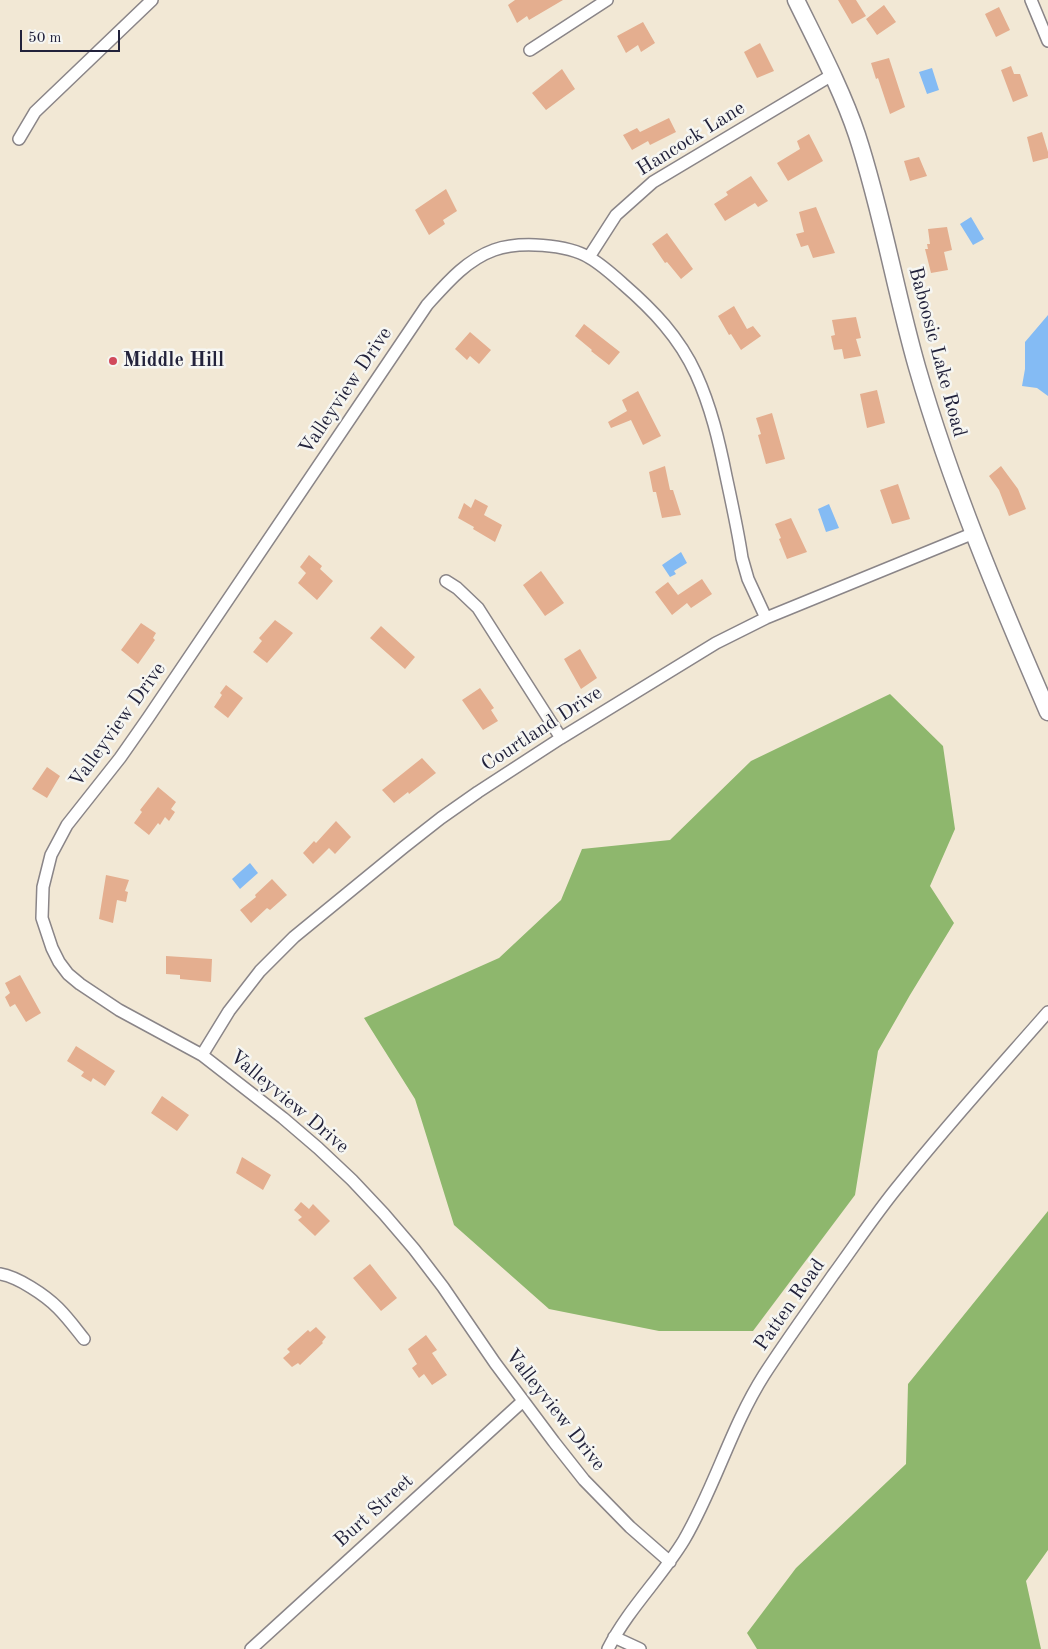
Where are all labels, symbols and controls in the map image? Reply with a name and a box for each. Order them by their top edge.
scale bar [22,20,122,52]
text: 50 m [28,31,62,46]
street label: Hancock Lane [632,96,750,182]
street label: Baboosic Lake Road [903,264,971,440]
street label: Valleyview Drive [294,323,398,459]
place label: Middle Hill [123,349,224,373]
marker: Middle Hill [107,355,119,367]
street label: Valleyview Drive [65,658,171,792]
street label: Courtland Drive [477,681,607,777]
street label: Valleyview Drive [224,1045,354,1159]
street label: Patten Road [750,1254,830,1356]
street label: Valleyview Drive [500,1344,610,1476]
street label: Burt Street [329,1469,419,1553]

